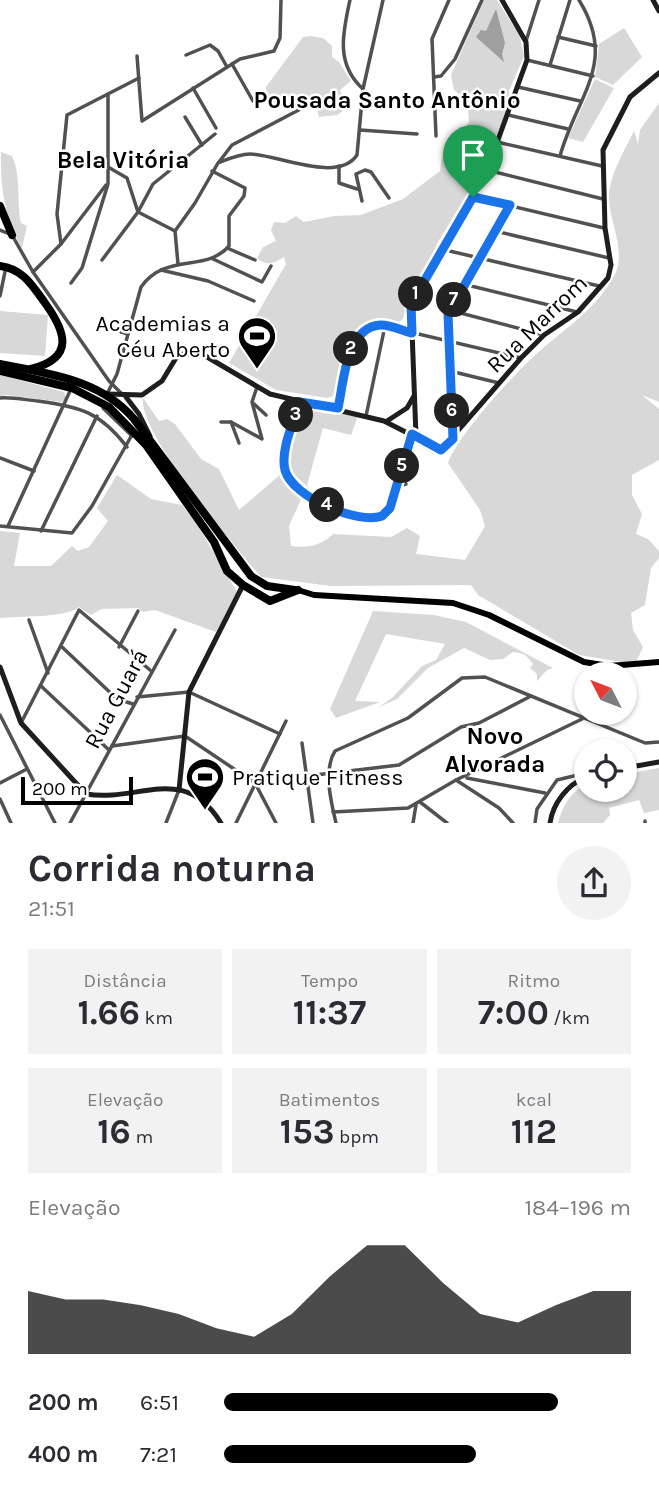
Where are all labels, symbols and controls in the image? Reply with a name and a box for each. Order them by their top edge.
district label: Pousada Santo Antônio [254,86,520,114]
pin [443,125,503,197]
icon: arrive [454,136,492,174]
district label: Bela Vitória [57,146,189,174]
street label: Rua Marrom [481,269,593,379]
pin: 1 [398,276,434,312]
text: 1 [412,282,419,304]
pin: 7 [436,282,472,318]
text: 7 [449,288,458,310]
place label: Academias a Céu Aberto [96,310,230,363]
sports icon: Academias a Céu Aberto [236,315,278,370]
pin: 2 [334,332,368,366]
text: 2 [345,337,356,359]
pin: 6 [434,394,470,428]
pin: 3 [278,398,314,432]
text: 6 [446,399,457,421]
text: 3 [290,403,301,425]
pin: 5 [384,448,420,484]
text: 5 [396,454,407,476]
pin: 4 [310,488,344,522]
text: 4 [321,493,332,515]
street label: Rua Guará [79,645,153,753]
north arrow [574,662,637,724]
map controls [574,662,637,802]
district label: Novo Alvorada [445,722,545,778]
button: locate [574,739,637,802]
sports icon: Pratique Fitness [184,756,226,811]
place label: Pratique Fitness [232,764,403,791]
scale bar [21,774,133,806]
text: 200 m [32,778,88,800]
text: Corrida noturna [28,846,316,891]
button: share [557,846,631,920]
text: 21:51 [28,895,75,922]
text: Distância [84,970,167,992]
text: Tempo [301,970,358,992]
text: Ritmo [508,970,560,992]
text: 1.66 [77,992,140,1033]
text: 11:37 [293,992,366,1033]
text: 7:00 [478,992,549,1033]
text: km [140,1007,173,1029]
text: /km [549,1007,590,1029]
text: Elevação [87,1089,163,1111]
text: Batimentos [279,1089,380,1111]
text: kcal [516,1089,552,1111]
text: 16 [97,1111,131,1152]
text: 153 [280,1111,334,1152]
text: 112 [511,1111,557,1152]
text: m [131,1126,153,1148]
text: bpm [334,1126,379,1148]
text: Elevação [28,1194,121,1221]
text: 184–196 m [524,1194,631,1221]
text: 200 m [28,1389,99,1416]
text: 6:51 [140,1389,179,1416]
text: 400 m [28,1441,98,1468]
text: 7:21 [140,1441,177,1468]

